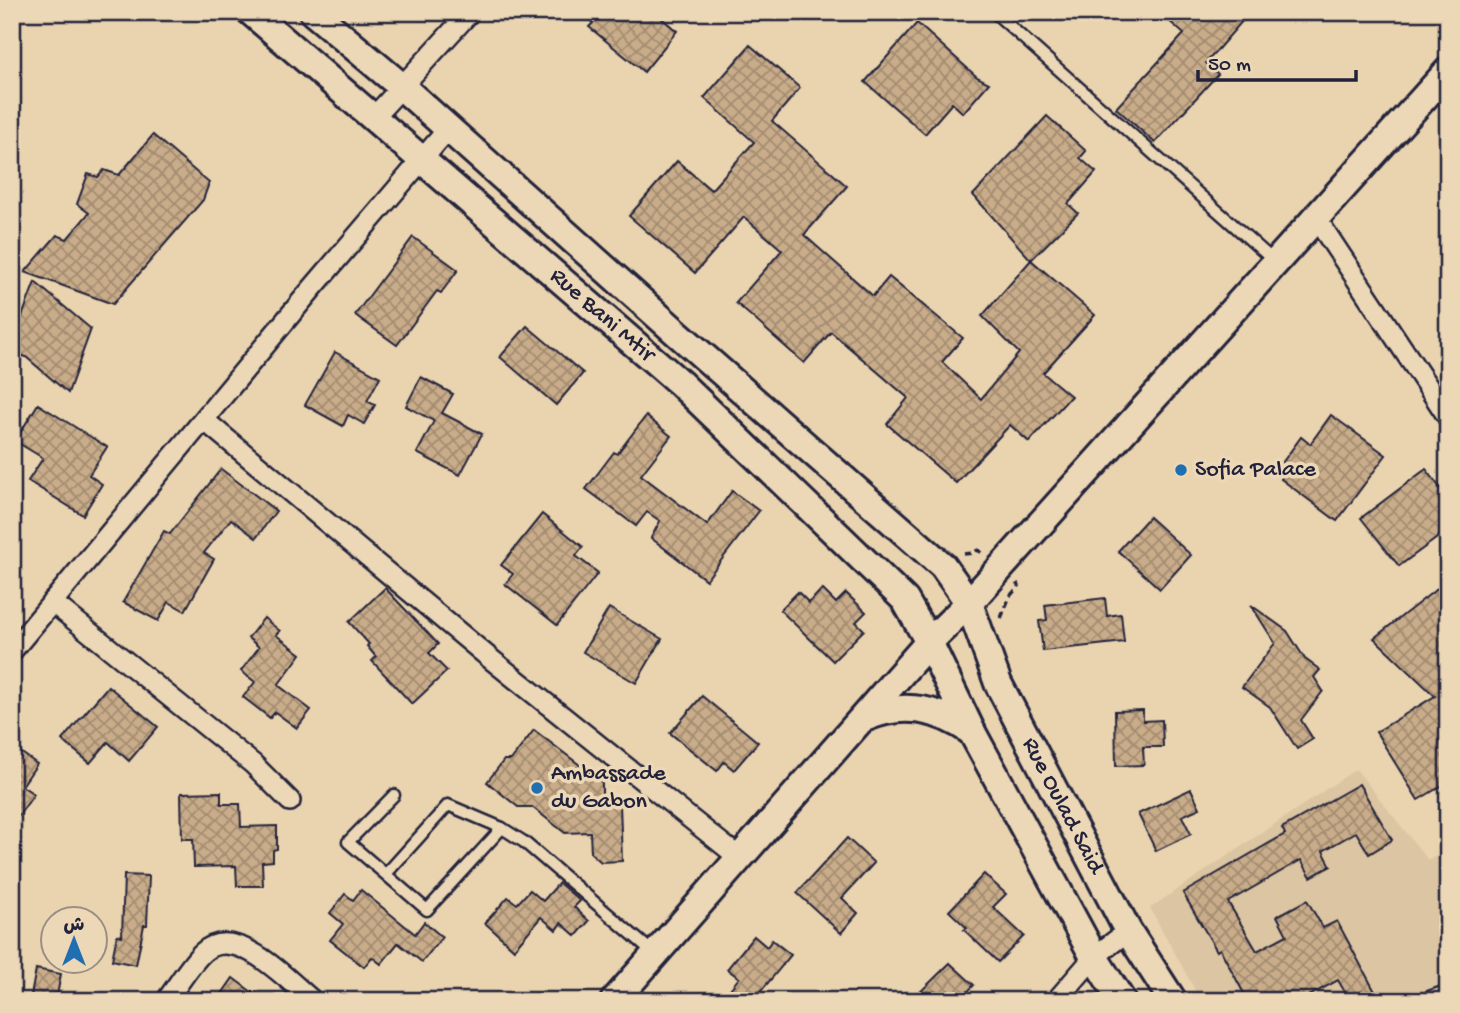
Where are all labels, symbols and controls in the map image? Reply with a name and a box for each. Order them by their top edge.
scale bar [1198,38,1355,82]
text: 50 m [1208,54,1251,79]
street label: Rue Bani Mtir [543,262,662,371]
place label: Sofia Palace [1195,456,1316,485]
marker: Sofia Palace [1173,462,1189,478]
street label: Rue Oulad Said [1015,733,1111,881]
place label: Ambassade du Gabon [551,760,666,817]
marker: Ambassade du Gabon [529,780,545,796]
north arrow [38,904,108,974]
text: ش [64,915,85,938]

